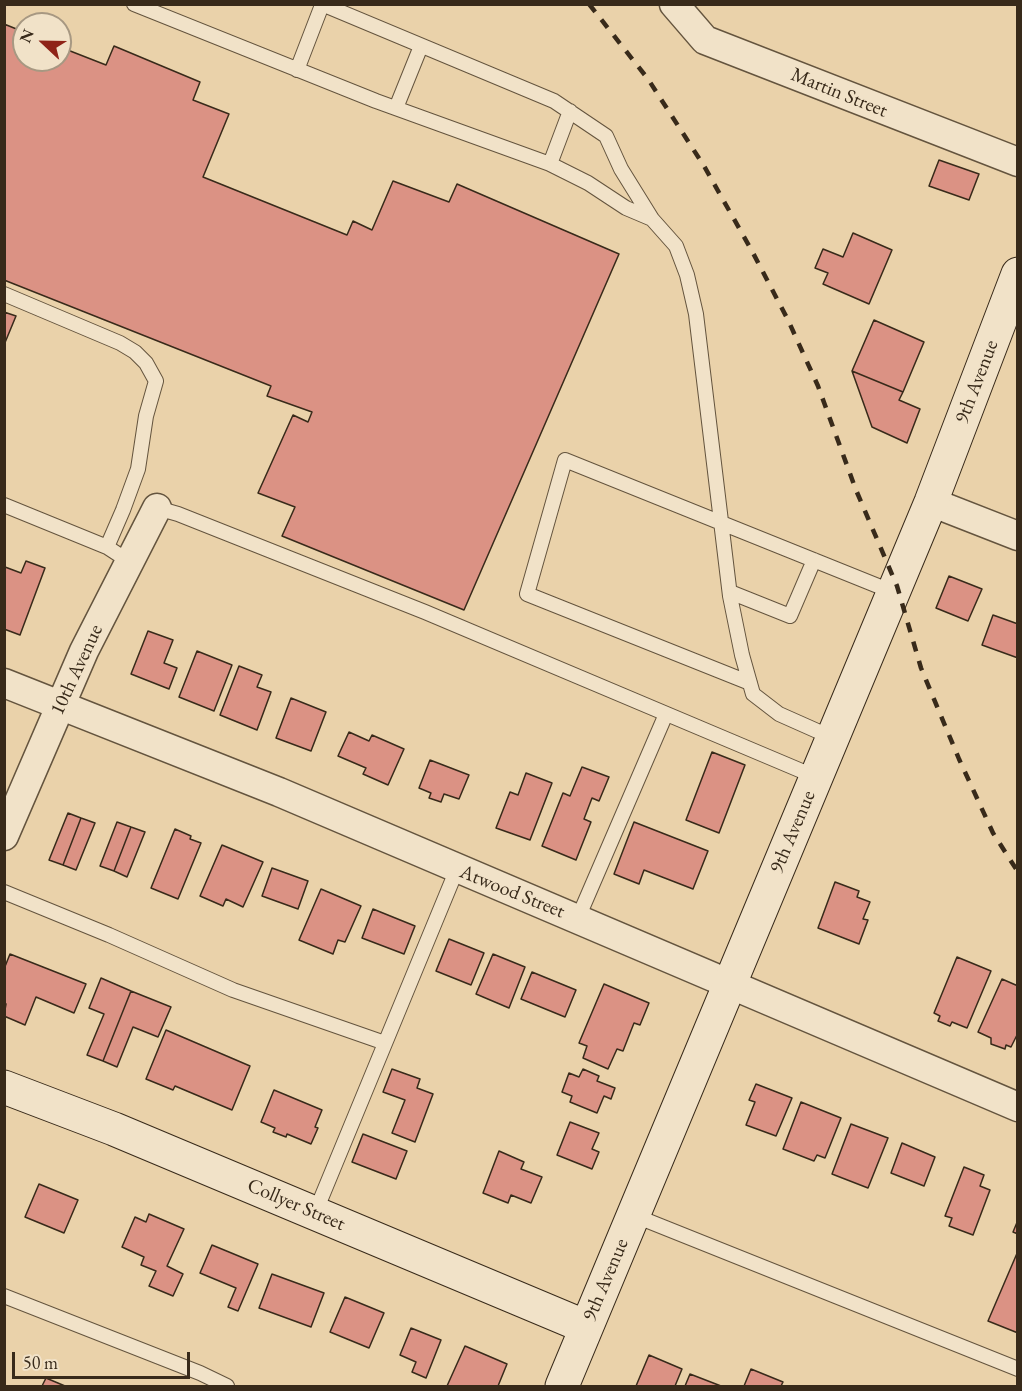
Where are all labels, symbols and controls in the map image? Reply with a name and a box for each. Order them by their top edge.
north arrow [12,12,72,72]
text: N [15,26,39,46]
street label: Martin Street [787,63,891,123]
street label: 9th Avenue [950,337,1004,427]
street label: 10th Avenue [46,621,108,719]
street label: 9th Avenue [765,787,821,877]
street label: Atwood Street [456,860,568,924]
street label: Collyer Street [243,1174,349,1236]
street label: 9th Avenue [578,1235,634,1325]
scale bar [15,1340,194,1378]
text: 50 m [23,1351,58,1374]

